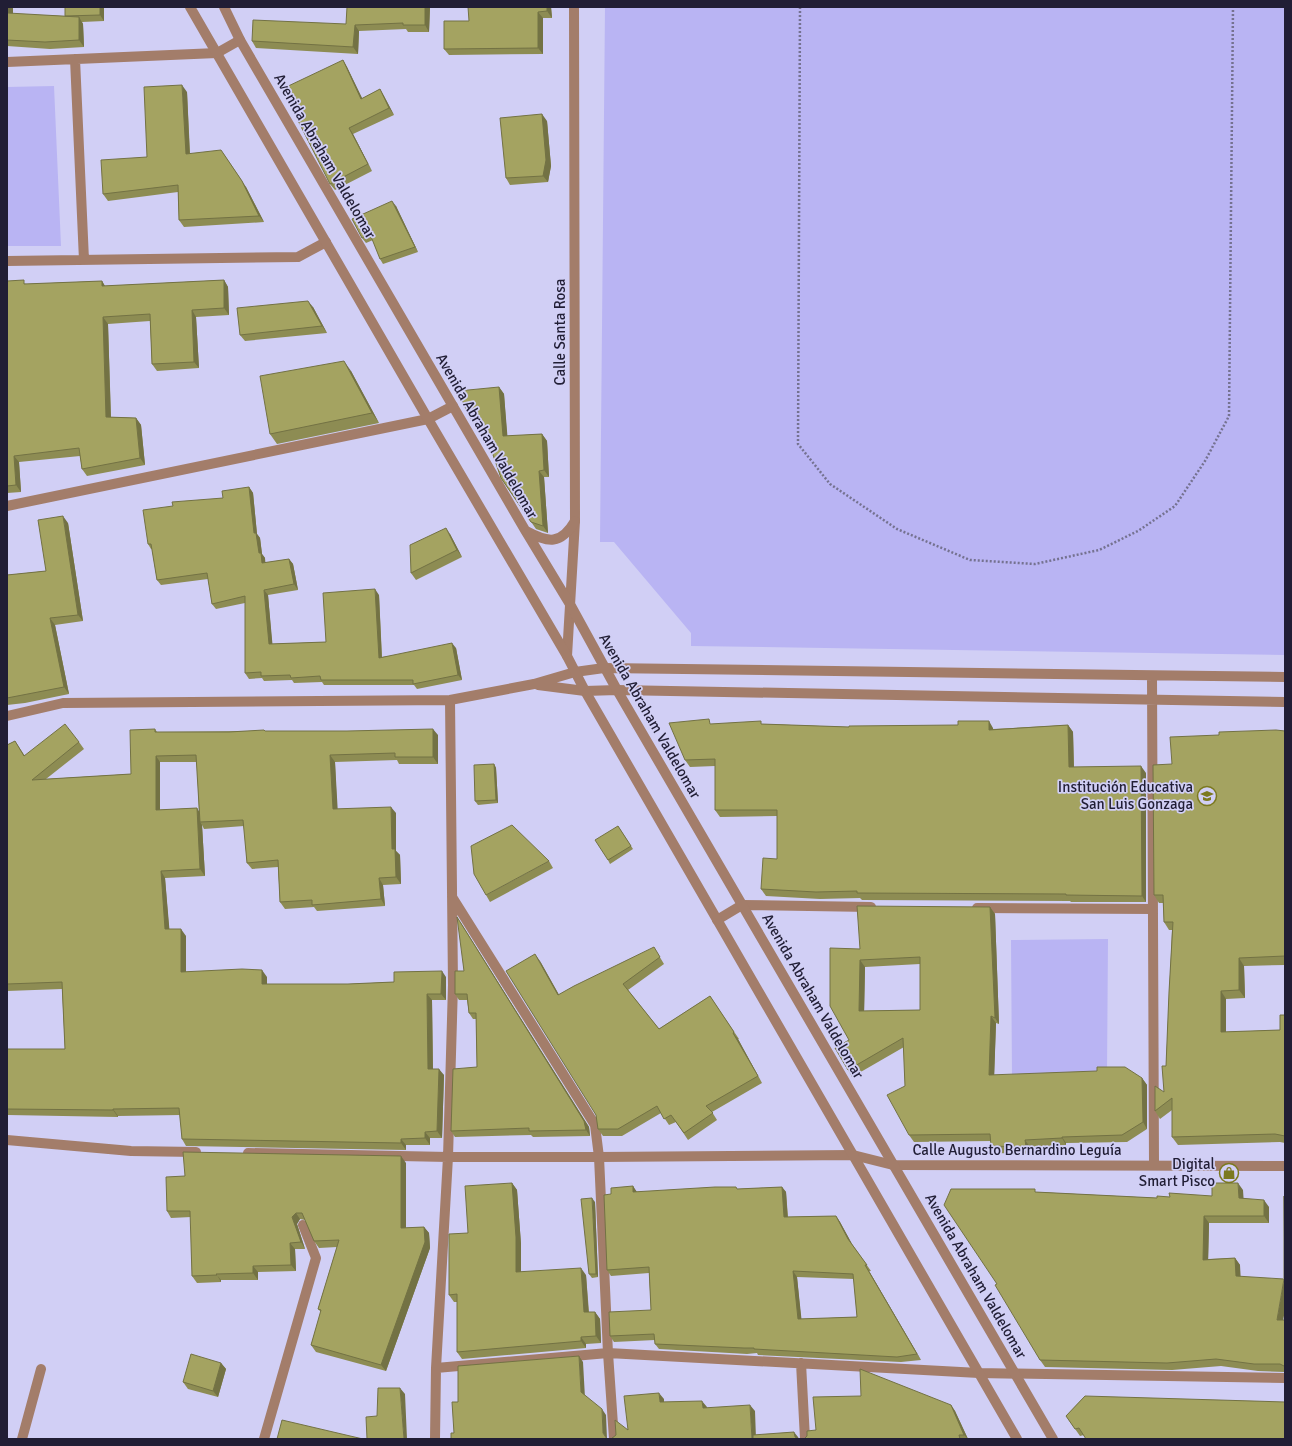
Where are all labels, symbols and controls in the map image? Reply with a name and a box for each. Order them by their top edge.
street label: Avenida Abraham Valdelomar [270,70,380,242]
street label: Calle Santa Rosa [551,279,569,385]
street label: Avenida Abraham Valdelomar [432,350,542,522]
street label: Avenida Abraham Valdelomar [595,630,705,802]
place label: Institución Educativa San Luis Gonzaga [1058,778,1193,813]
school or university icon: Institución Educativa San Luis Gonzaga [1196,785,1218,807]
street label: Avenida Abraham Valdelomar [758,910,868,1082]
street label: Calle Augusto Bernardino Leguía [912,1141,1122,1159]
place label: Digital Smart Pisco [1139,1155,1215,1190]
shop icon: Digital Smart Pisco [1218,1162,1240,1184]
street label: Avenida Abraham Valdelomar [921,1190,1031,1362]

